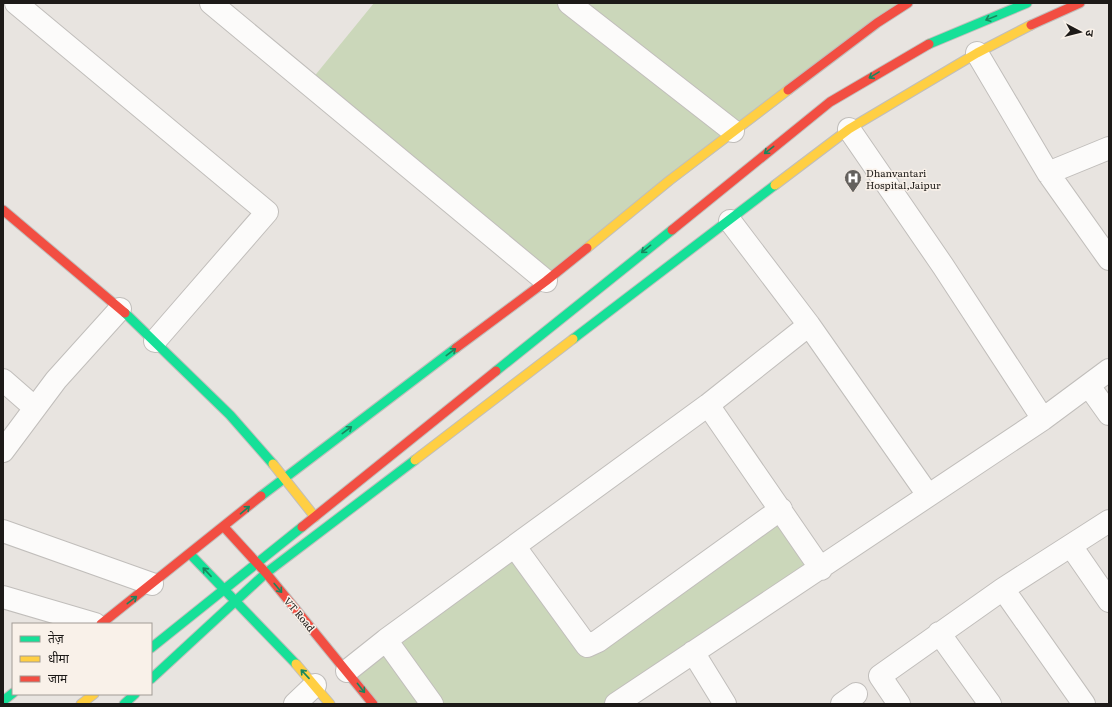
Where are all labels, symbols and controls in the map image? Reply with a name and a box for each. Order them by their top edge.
north arrow [1060,12,1100,52]
one-way arrow [985,14,997,22]
text: उ [1083,29,1099,38]
one-way arrow [868,71,880,79]
one-way arrow [763,146,774,154]
place label: Dhanvantari Hospital,Jaipur [866,165,941,192]
hospital icon: Dhanvantari Hospital,Jaipur [843,168,863,193]
one-way arrow [640,244,651,253]
one-way arrow [445,348,456,356]
one-way arrow [341,426,352,434]
one-way arrow [239,506,250,515]
one-way arrow [202,567,212,577]
one-way arrow [274,582,283,593]
street label: VT Road [281,593,319,635]
one-way arrow [126,595,137,604]
legend [12,623,152,695]
text: तेज़ [48,629,65,647]
text: धीमा [48,649,70,667]
text: जाम [48,669,68,687]
one-way arrow [300,669,309,679]
one-way arrow [356,682,365,693]

